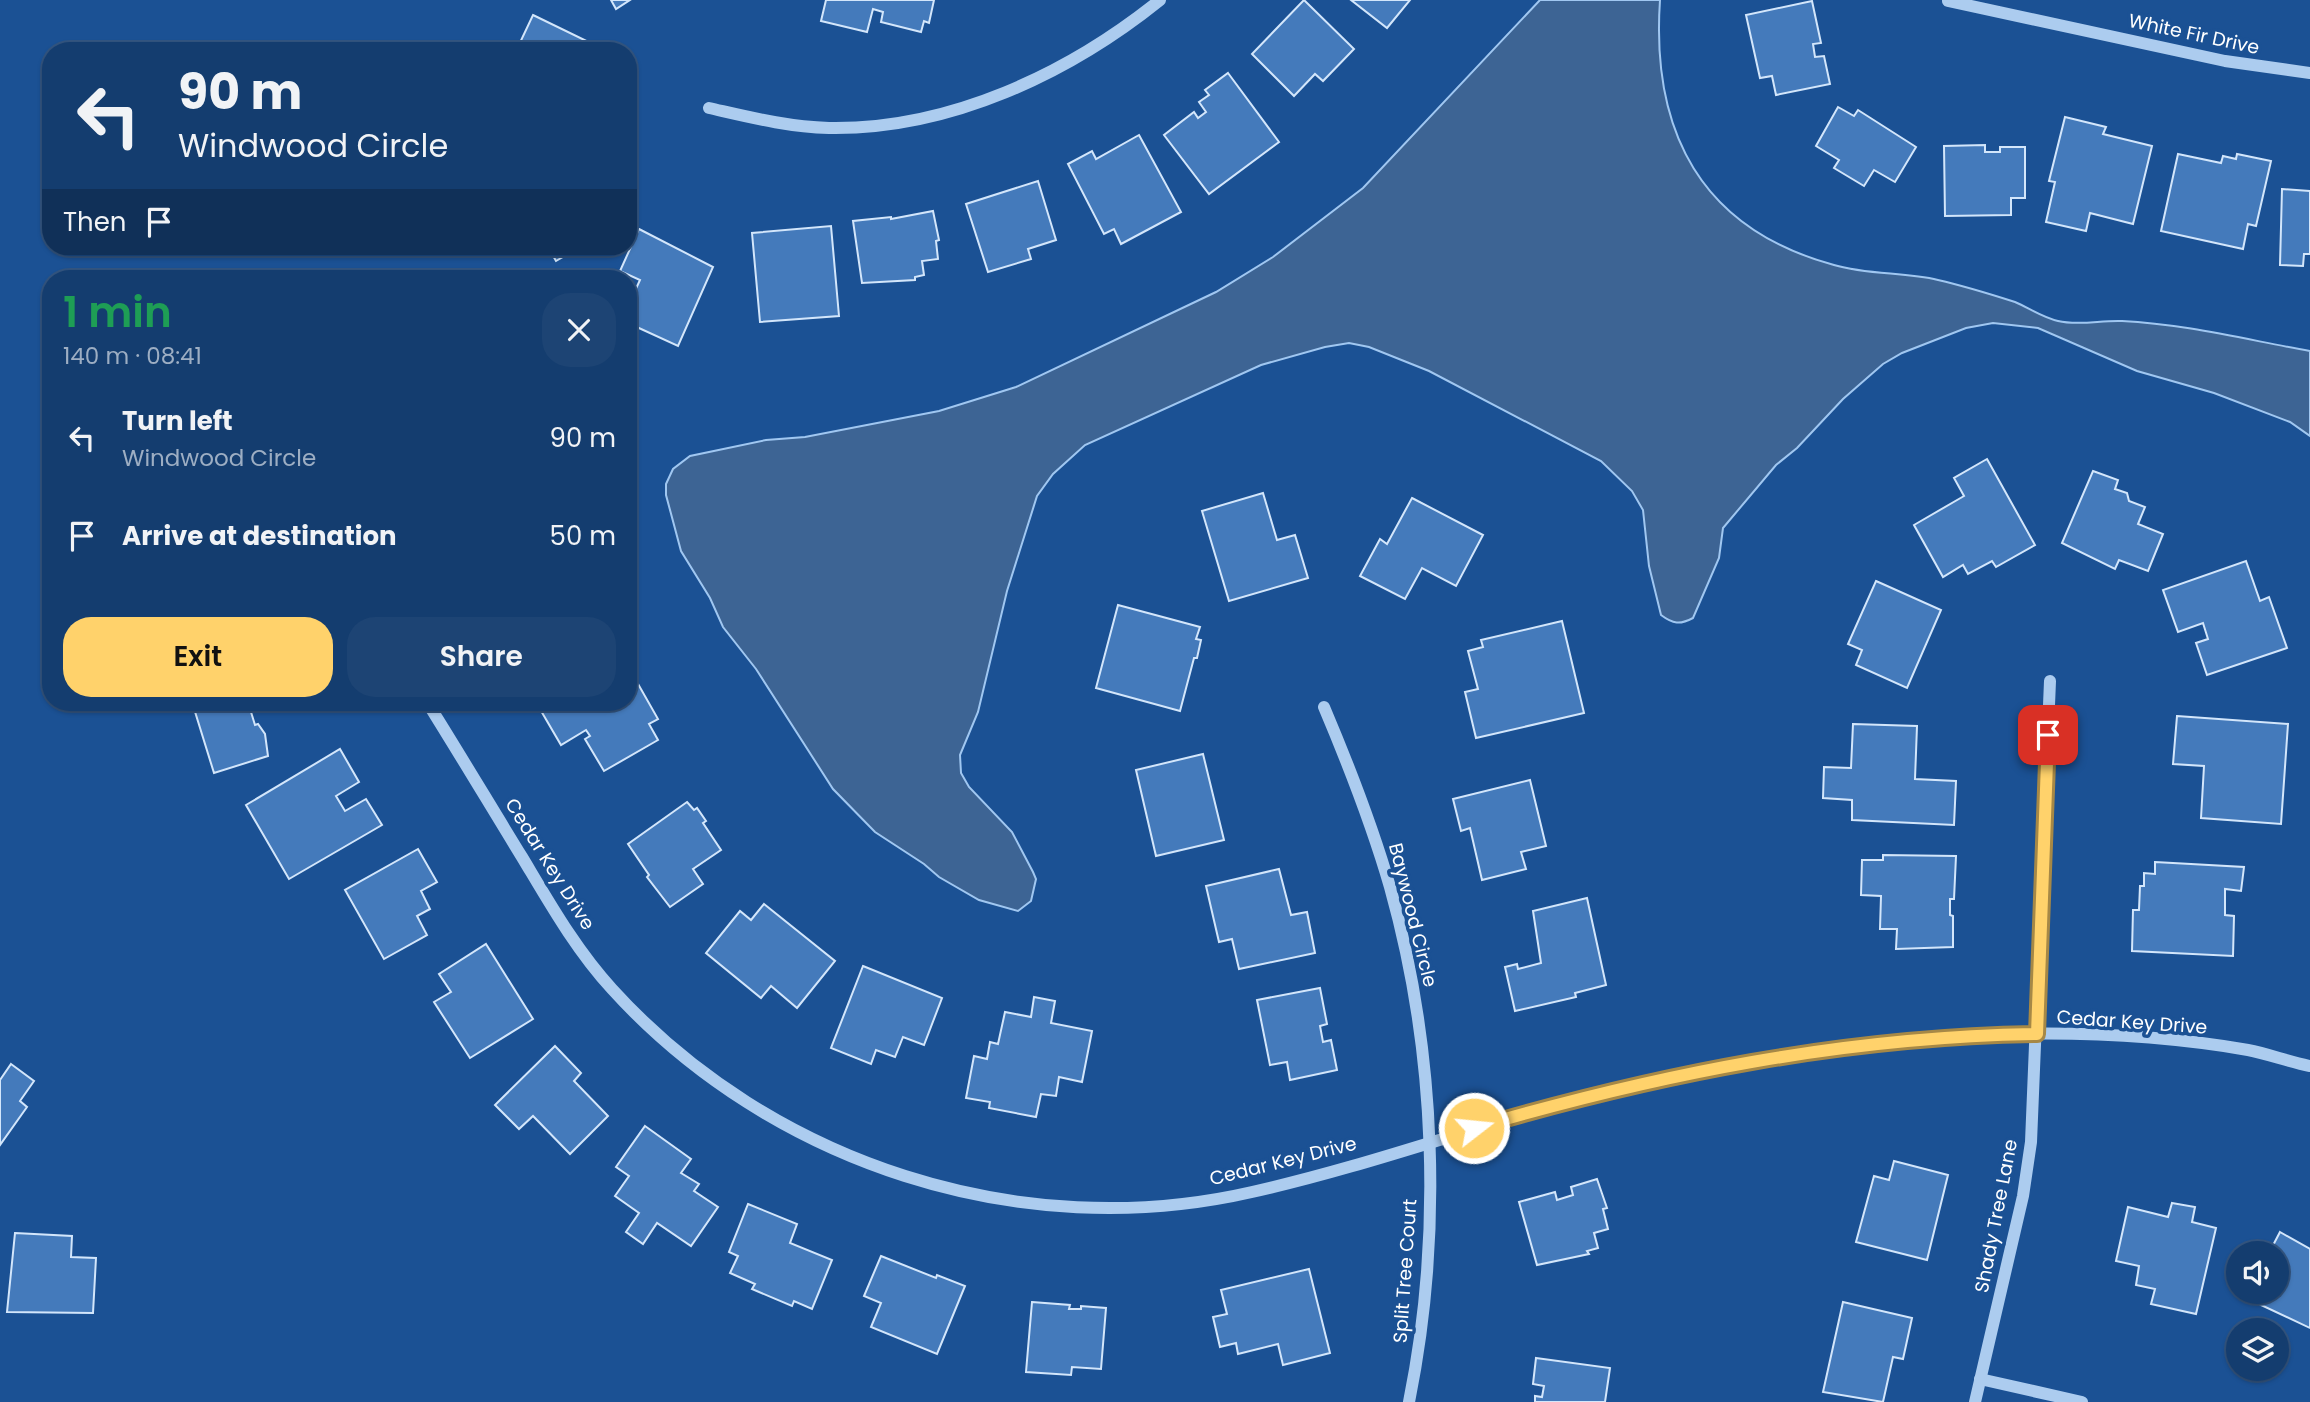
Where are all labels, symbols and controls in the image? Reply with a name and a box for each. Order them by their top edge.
street label: White Fir Drive [2126,7,2262,61]
text: 90 m [178,58,302,126]
icon: left [63,70,154,161]
text: Windwood Circle [178,123,448,168]
icon: arrive [140,203,178,241]
text: Then [63,204,126,240]
text: 1 min [63,283,172,342]
button: close [542,293,616,367]
text: 140 m · 08:41 [63,340,202,372]
text: Turn left [122,403,233,439]
icon: left [63,419,101,457]
text: 90 m [550,420,616,456]
text: Windwood Circle [122,442,316,474]
icon: arrive [63,517,101,555]
text: Arrive at destination [122,518,397,554]
text: 50 m [550,518,616,554]
button: Exit [63,617,333,697]
button: Share [347,617,616,697]
pin [2018,705,2078,765]
icon: arrive [2029,716,2067,754]
street label: Cedar Key Drive [499,793,601,935]
street label: Baywood Circle [1382,840,1444,990]
street label: Cedar Key Drive [2056,1003,2208,1041]
position arrow [1437,1091,1511,1165]
street label: Cedar Key Drive [1207,1130,1359,1192]
street label: Shady Tree Lane [1968,1137,2024,1295]
street label: Split Tree Court [1386,1198,1424,1344]
map controls [2226,1241,2289,1381]
button: sound [2226,1241,2289,1304]
button: layers [2226,1318,2289,1381]

